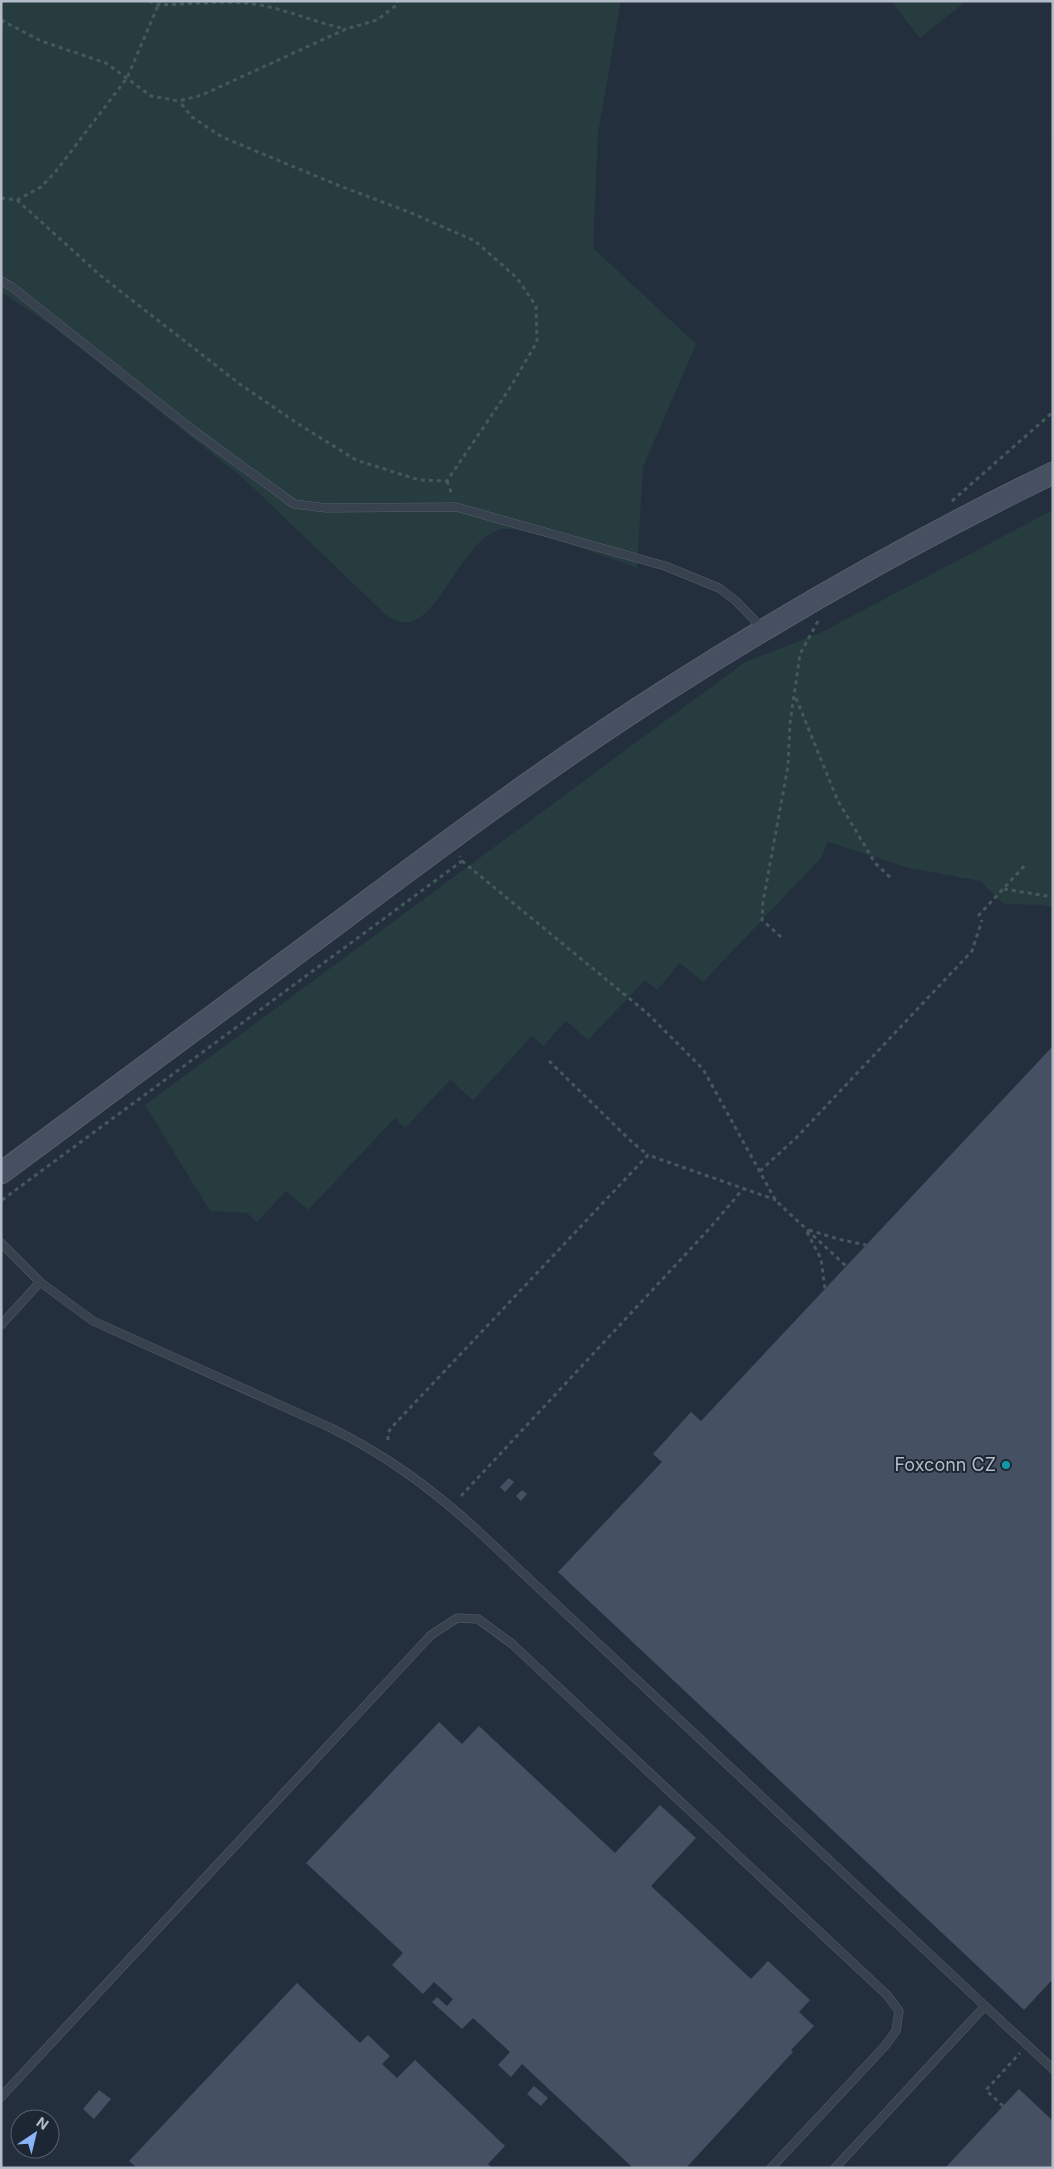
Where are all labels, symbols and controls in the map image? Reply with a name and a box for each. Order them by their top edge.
place label: Foxconn CZ [894,1454,996,1475]
marker: Foxconn CZ [1000,1459,1012,1471]
north arrow [10,2109,60,2159]
text: N [33,2113,52,2133]

